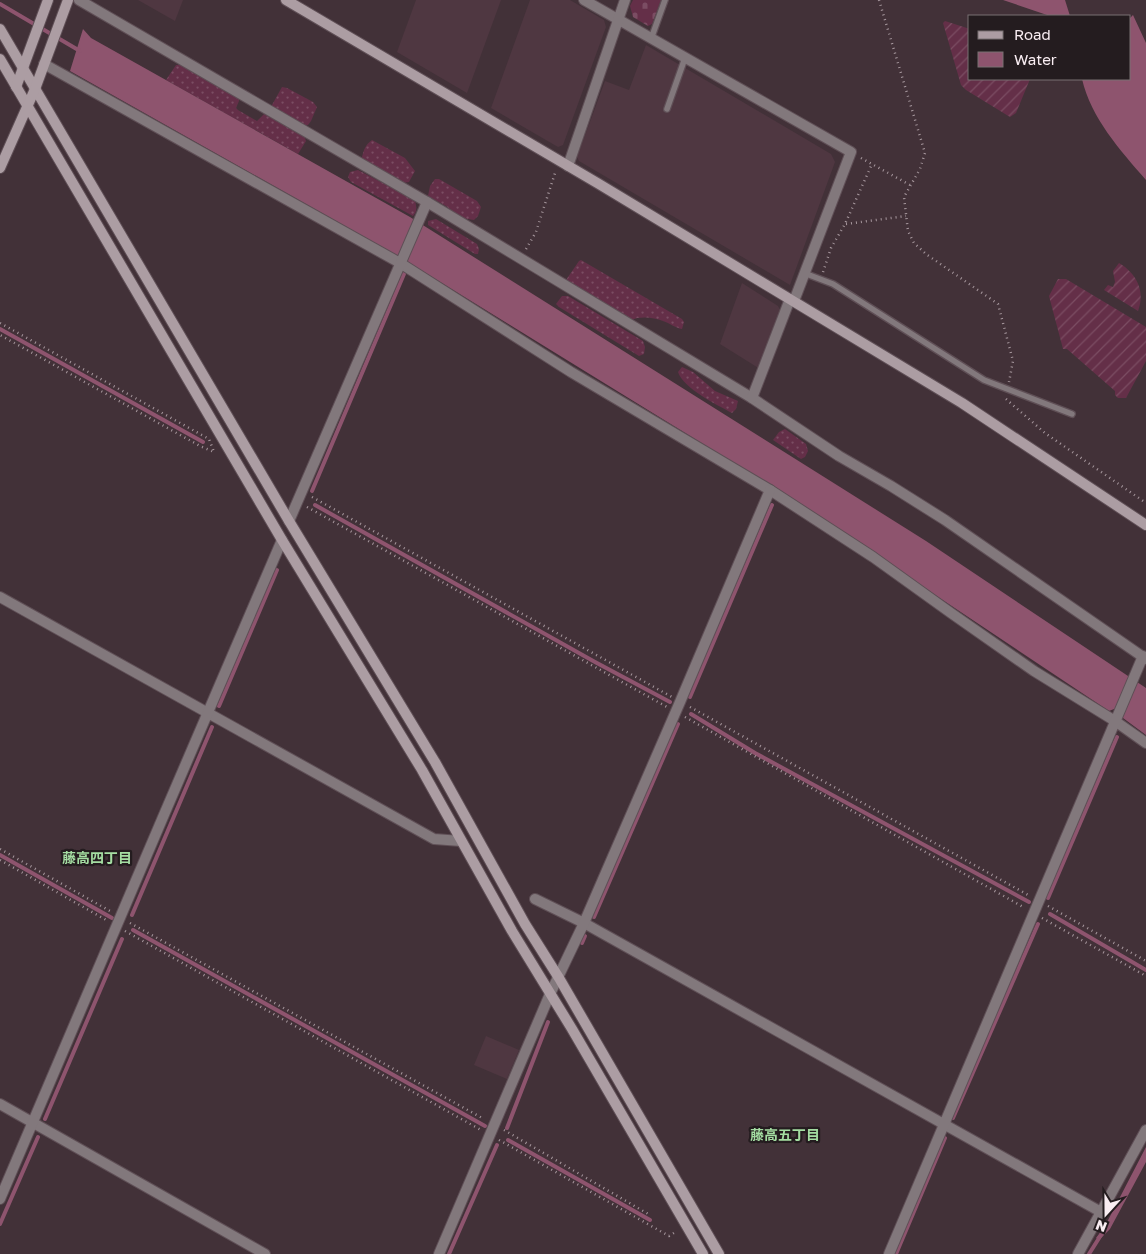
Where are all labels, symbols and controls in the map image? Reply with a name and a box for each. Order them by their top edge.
legend [968,15,1131,80]
text: Road [1014,25,1051,43]
text: Water [1014,50,1057,68]
district label: 藤高四丁目 [62,849,132,866]
district label: 藤高五丁目 [750,1126,820,1143]
north arrow [1081,1189,1131,1239]
text: N [1093,1217,1109,1236]

